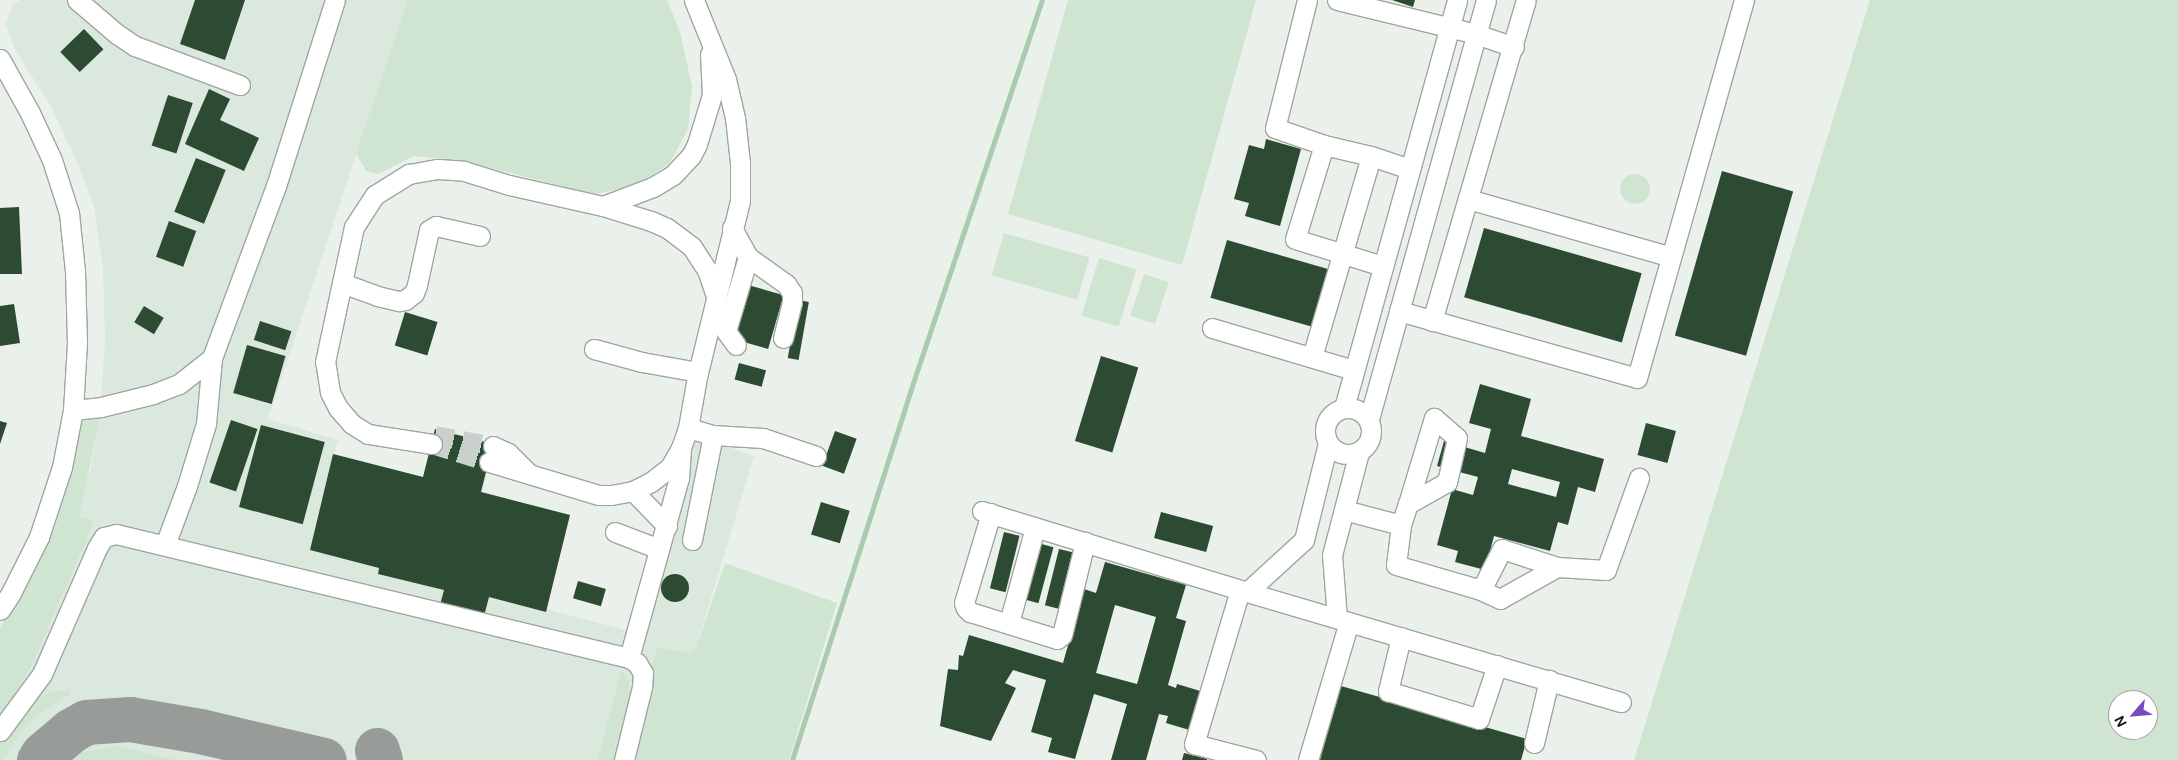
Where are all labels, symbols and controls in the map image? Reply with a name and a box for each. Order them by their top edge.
north arrow [2108,690,2158,740]
text: N [2110,713,2131,730]

